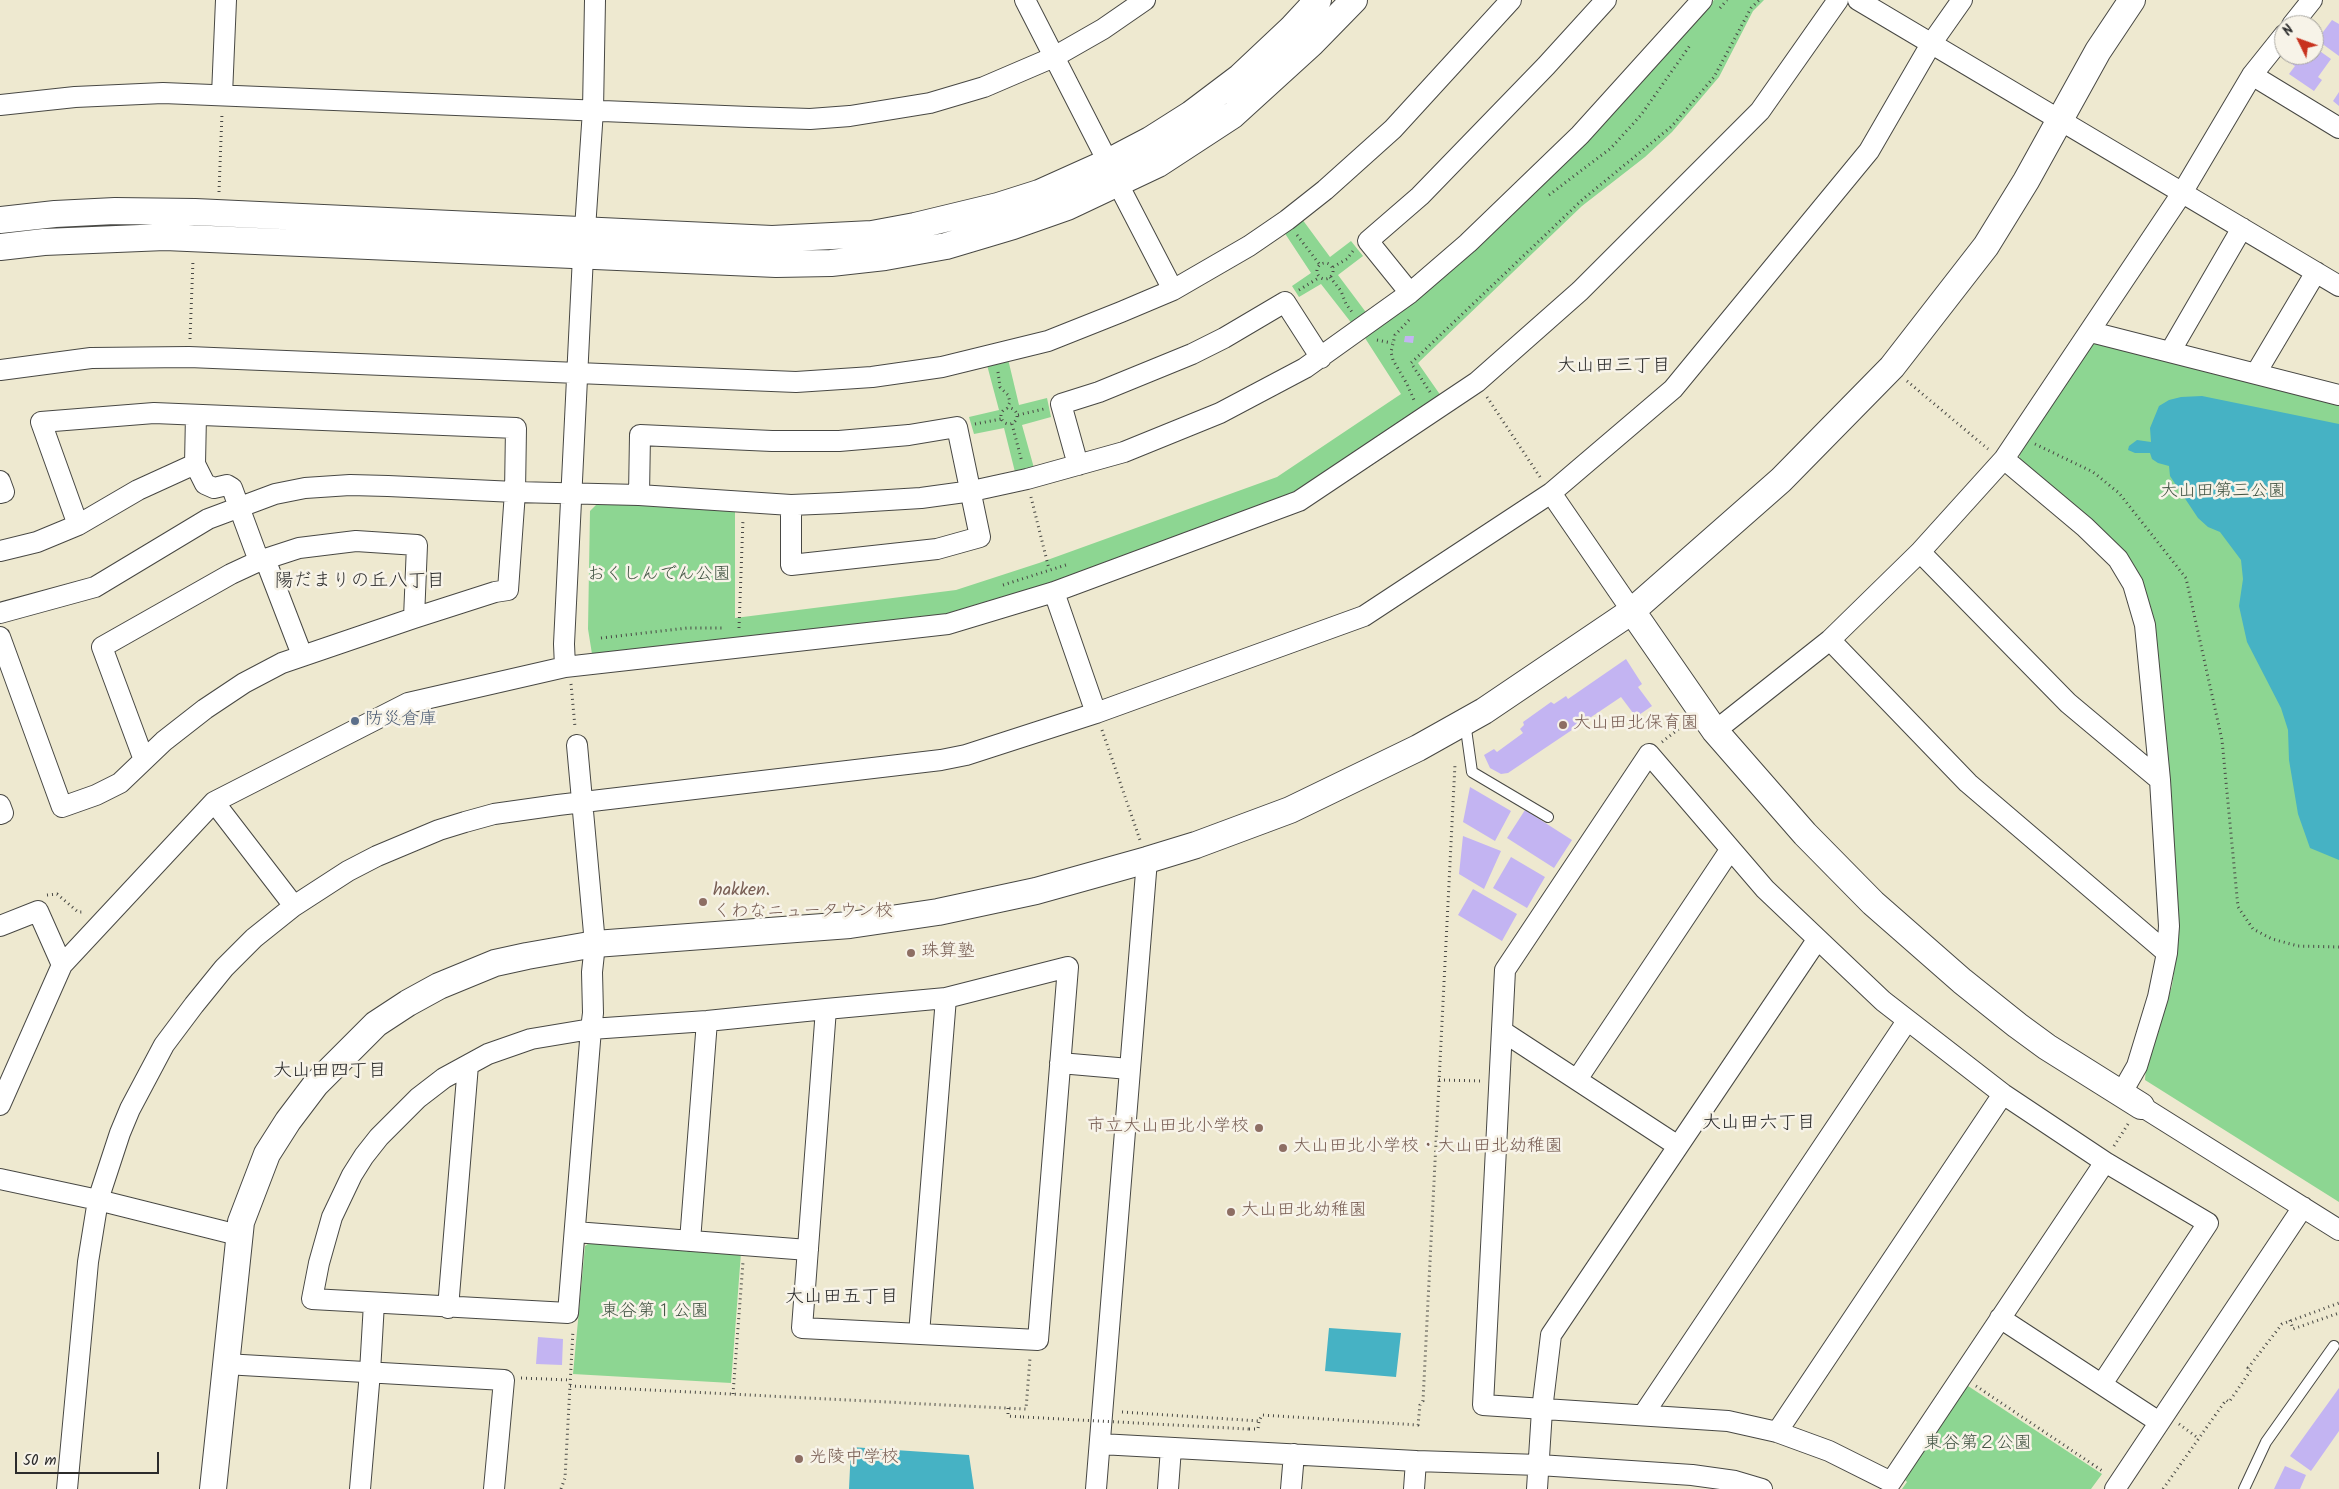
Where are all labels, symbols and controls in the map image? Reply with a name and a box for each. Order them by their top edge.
north arrow [2274,15,2324,65]
text: N [2277,20,2300,41]
district label: 大山田三丁目 [1557,357,1671,379]
park label: 大山田第三公園 [2160,482,2286,504]
park label: おくしんでん公園 [587,565,731,587]
district label: 陽だまりの丘八丁目 [275,572,445,594]
place label: 防災倉庫 [365,710,437,732]
place label: 大山田北保育園 [1573,714,1699,736]
marker: 防災倉庫 [349,715,361,727]
marker: 大山田北保育園 [1557,719,1569,731]
place label: hakken. くわなニュータウン校 [713,881,893,924]
marker: hakken. くわなニュータウン校 [697,896,709,908]
place label: 珠算塾 [921,942,975,964]
marker: 珠算塾 [905,947,917,959]
district label: 大山田四丁目 [273,1062,387,1084]
district label: 大山田六丁目 [1702,1114,1816,1136]
place label: 市立大山田北小学校 [1087,1117,1249,1139]
marker: 市立大山田北小学校 [1253,1122,1265,1134]
place label: 大山田北小学校・大山田北幼稚園 [1293,1137,1563,1159]
marker: 大山田北小学校・大山田北幼稚園 [1277,1142,1289,1154]
place label: 大山田北幼稚園 [1241,1201,1367,1223]
marker: 大山田北幼稚園 [1225,1206,1237,1218]
district label: 大山田五丁目 [785,1288,899,1310]
park label: 東谷第１公園 [601,1302,709,1324]
park label: 東谷第２公園 [1924,1434,2032,1456]
scale bar [18,1442,161,1474]
place label: 光陵中学校 [809,1448,899,1470]
text: 50 m [23,1449,57,1473]
marker: 光陵中学校 [793,1453,805,1465]

